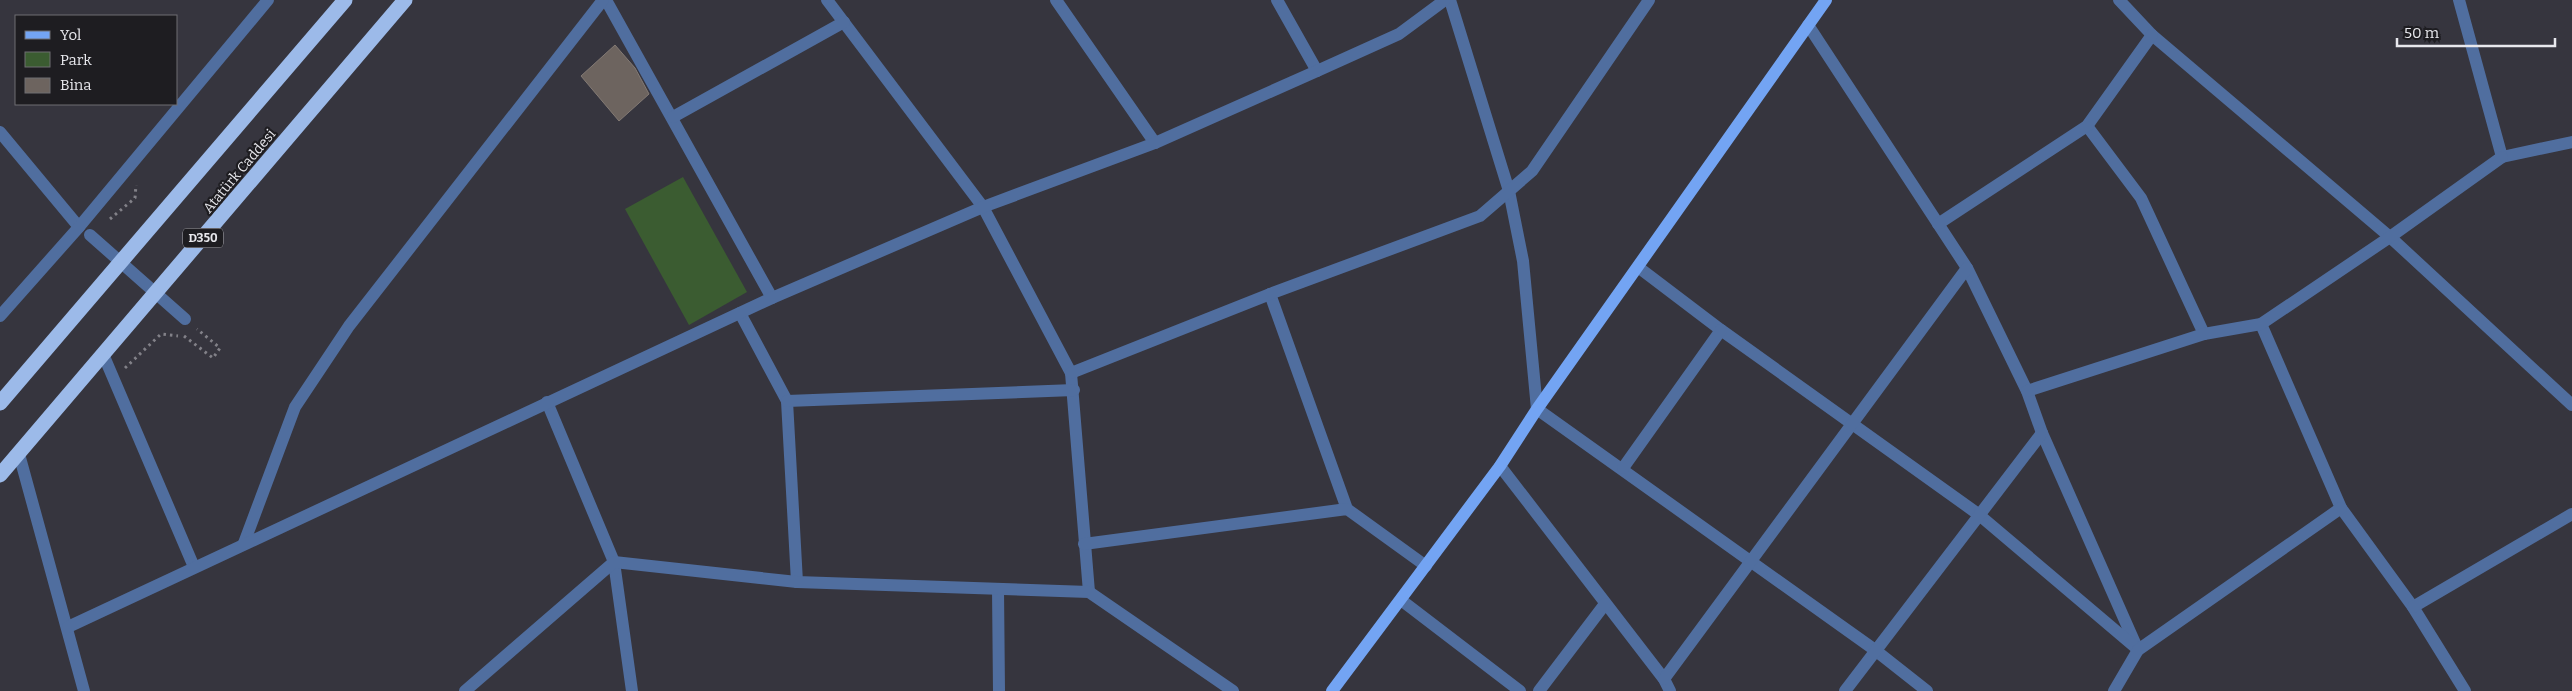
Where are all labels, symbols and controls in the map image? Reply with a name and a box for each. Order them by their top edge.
legend [15,15,178,105]
scale bar [2397,15,2554,47]
text: 50 m [2404,24,2440,42]
text: Yol [60,26,81,44]
text: Park [60,51,92,69]
text: Bina [60,76,92,94]
street label: Atatürk Caddesi [199,126,279,217]
road number: D350 [183,228,223,248]

